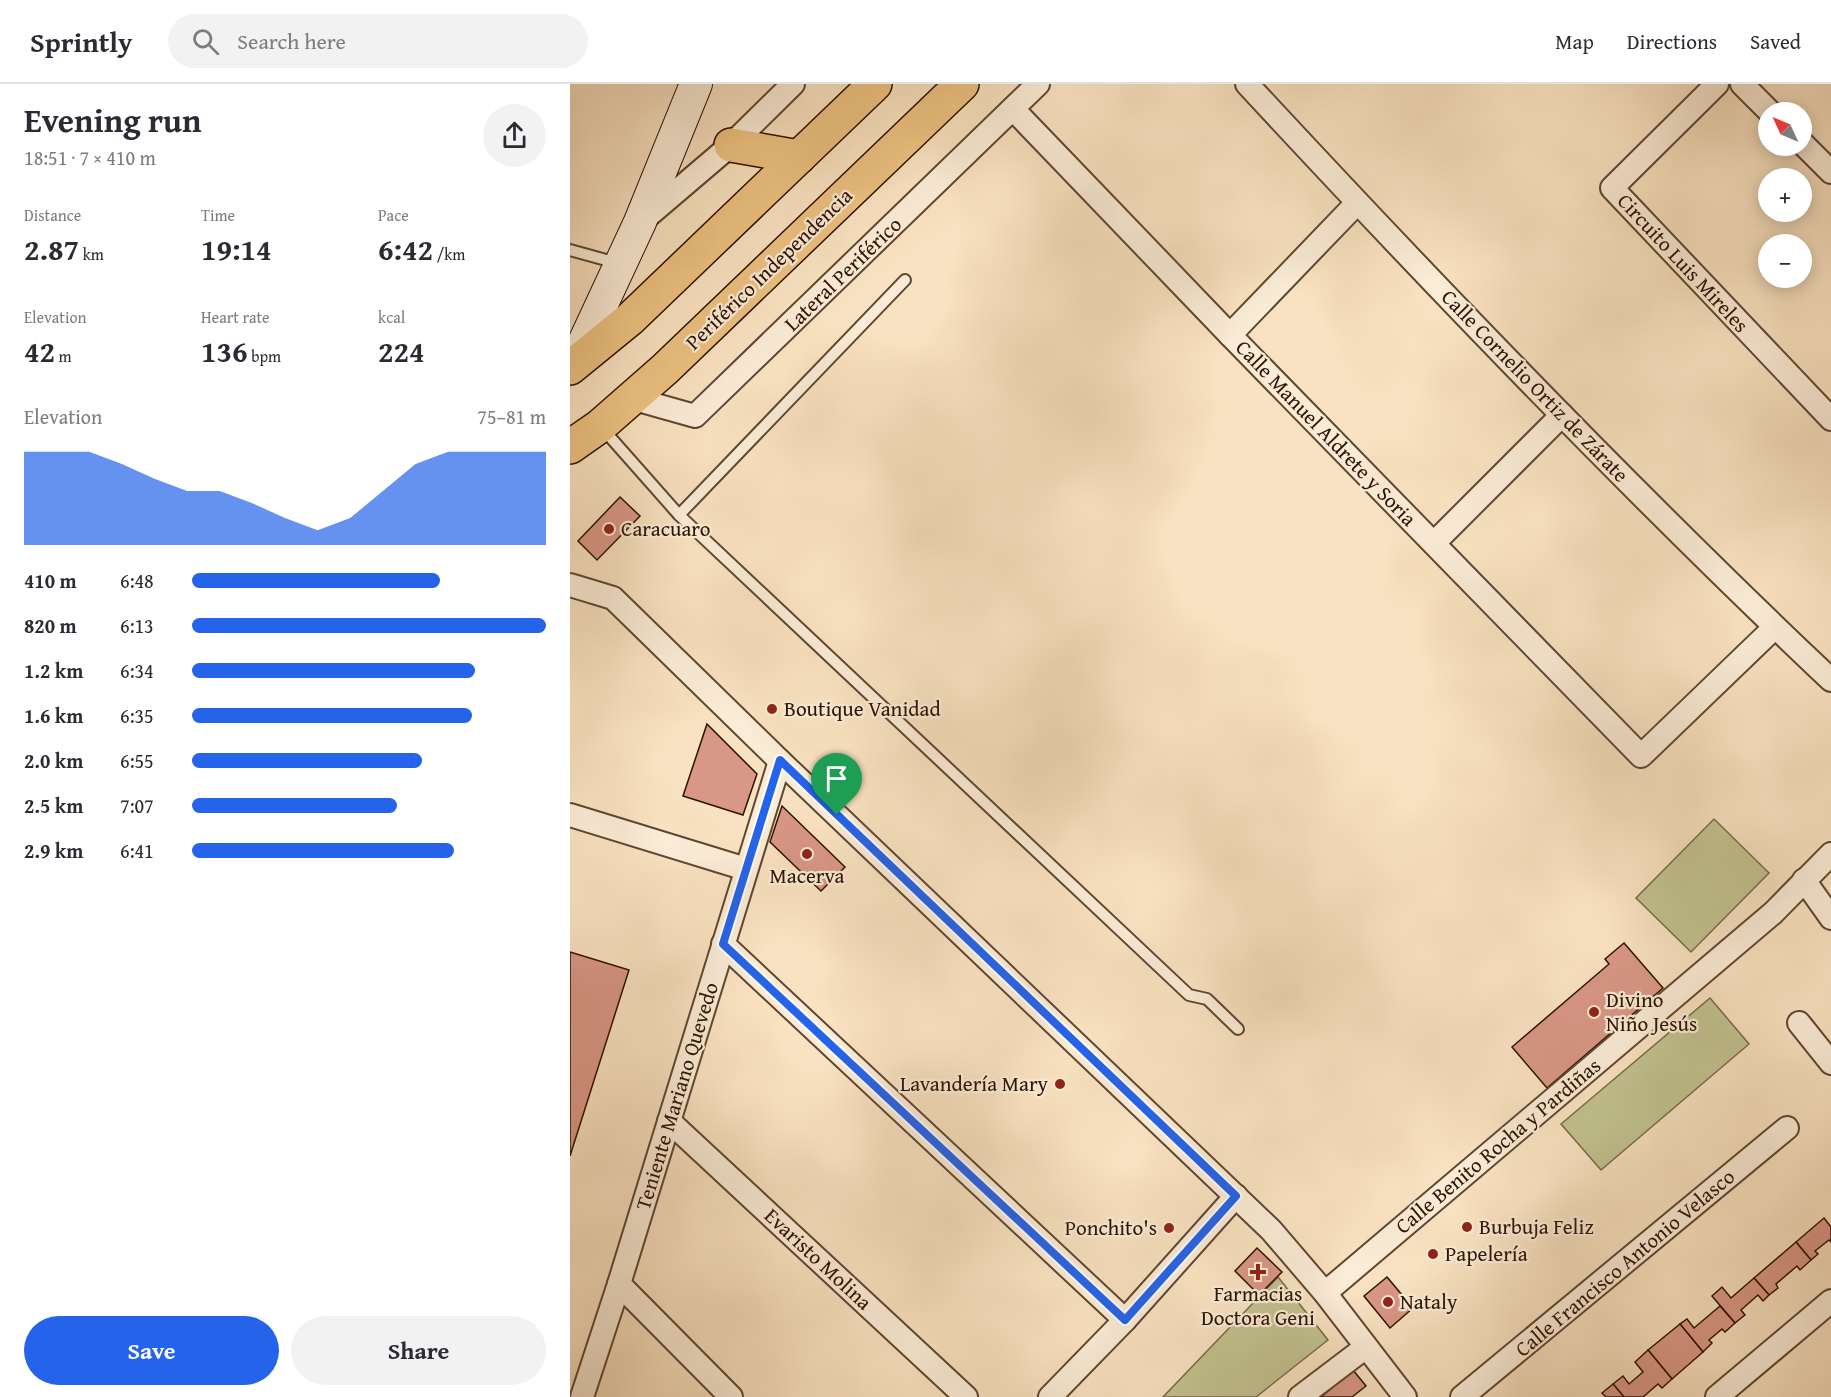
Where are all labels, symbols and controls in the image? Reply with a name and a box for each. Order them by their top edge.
search box [168,14,588,68]
text: Sprintly [30,21,132,62]
icon: search [189,25,222,58]
text: Search here [237,25,346,57]
text: Map [1555,26,1594,57]
text: Directions [1627,26,1717,57]
text: Saved [1750,26,1801,57]
text: Evening run [24,96,201,144]
north arrow [1758,102,1812,156]
map controls [1758,102,1812,288]
button: share [483,104,546,167]
text: 18:51 · 7 × 410 m [24,143,156,172]
button: + [1758,168,1812,222]
street label: Periférico Independencia [678,180,859,357]
street label: Circuito Luis Mireles [1610,186,1756,339]
text: Distance [24,203,81,227]
text: Time [201,203,235,227]
text: Pace [378,203,409,227]
street label: Lateral Periférico [777,209,909,338]
text: 2.87 [24,227,79,271]
text: 19:14 [201,227,272,271]
text: 6:42 [378,227,433,271]
button: − [1758,234,1812,288]
text: km [79,242,104,266]
text: /km [433,242,465,266]
street label: Calle Cornelio Ortiz de Zárate [1435,282,1636,489]
text: Elevation [24,305,87,329]
text: Heart rate [201,305,270,329]
text: kcal [378,305,405,329]
text: 42 [24,329,55,373]
text: 136 [201,329,248,373]
text: 224 [378,329,425,373]
street label: Calle Manuel Aldrete y Soria [1229,332,1424,533]
text: m [55,344,72,368]
text: bpm [248,344,281,368]
text: Elevation [24,402,102,431]
text: 75–81 m [477,402,546,431]
place label: Caracuaro [621,513,710,544]
marker: Caracuaro [602,522,616,536]
text: 410 m [24,566,77,595]
text: 6:48 [120,566,154,595]
text: 820 m [24,611,77,640]
text: 6:13 [120,611,154,640]
text: 1.2 km [24,656,83,685]
text: 6:34 [120,656,154,685]
place label: Boutique Vanidad [784,693,941,724]
text: 1.6 km [24,701,83,730]
text: 6:35 [120,701,154,730]
marker: Boutique Vanidad [765,702,779,716]
text: 2.0 km [24,746,83,775]
text: 6:55 [120,746,154,775]
pin [811,753,862,815]
icon: arrive [820,762,853,795]
text: 2.5 km [24,791,83,820]
text: 7:07 [120,791,154,820]
text: 2.9 km [24,836,83,865]
text: 6:41 [120,836,154,865]
marker: Macerva [800,847,814,861]
place label: Macerva [770,860,845,891]
street label: Teniente Mariano Quevedo [627,978,726,1213]
place label: Divino Niño Jesús [1606,984,1697,1039]
marker: Divino Niño Jesús [1587,1005,1601,1019]
street label: Calle Benito Rocha y Pardiñas [1388,1050,1607,1241]
place label: Lavandería Mary [900,1068,1049,1099]
marker: Lavandería Mary [1053,1077,1067,1091]
street label: Calle Francisco Antonio Velasco [1508,1161,1741,1364]
street label: Evaristo Molina [757,1200,879,1317]
place label: Burbuja Feliz [1479,1211,1594,1242]
place label: Ponchito's [1065,1212,1157,1243]
marker: Burbuja Feliz [1460,1220,1474,1234]
marker: Ponchito's [1162,1221,1176,1235]
place label: Papelería [1445,1238,1528,1269]
marker: Papelería [1426,1247,1440,1261]
marker: Farmacias Doctora Geni [1251,1265,1265,1279]
place label: Farmacias Doctora Geni [1201,1278,1315,1333]
place label: Nataly [1400,1286,1458,1317]
marker: Nataly [1381,1295,1395,1309]
button: Save [24,1316,279,1385]
button: Share [291,1316,546,1385]

